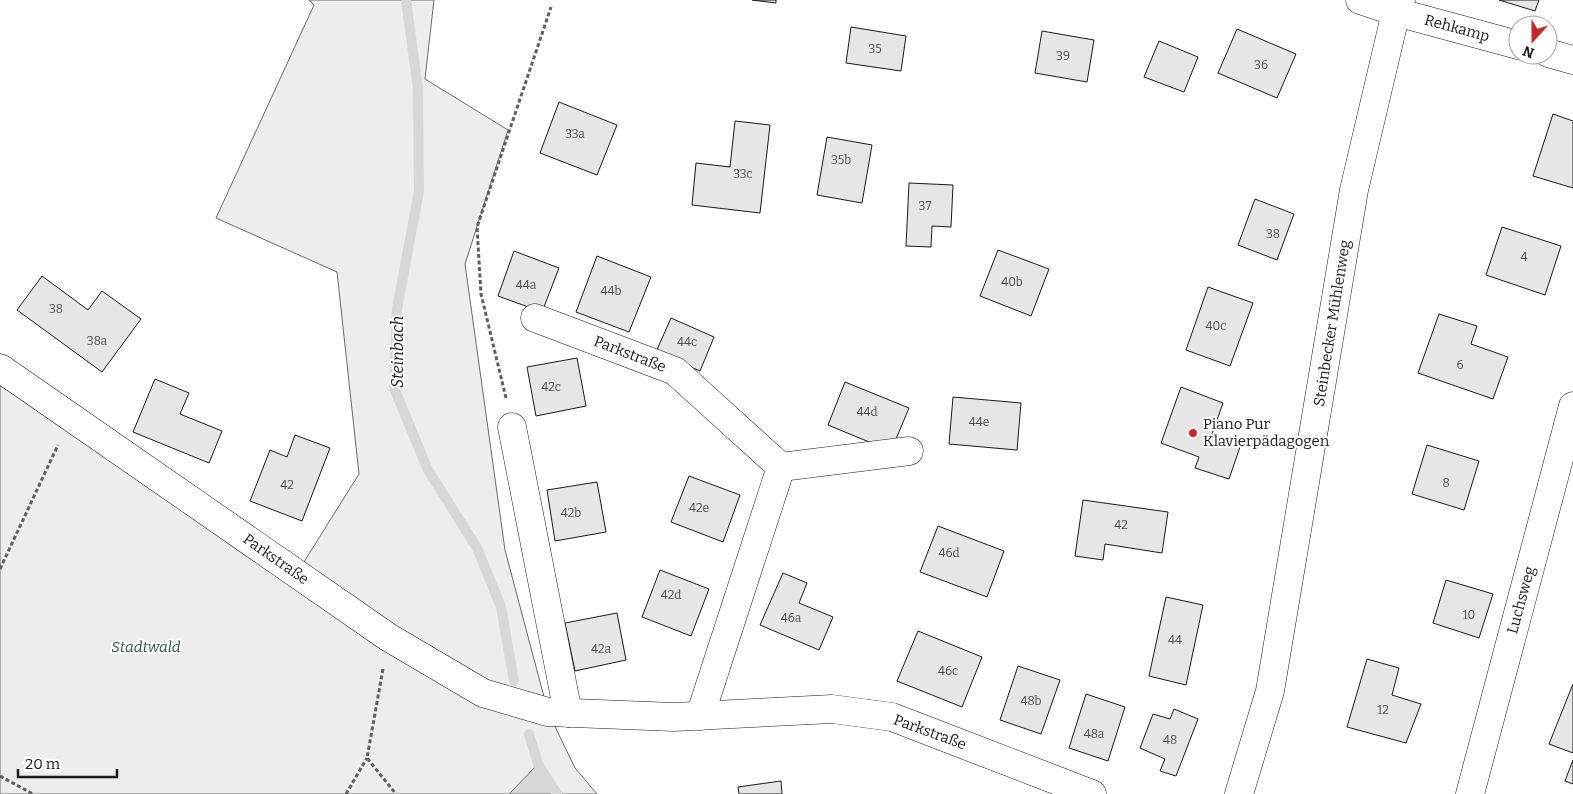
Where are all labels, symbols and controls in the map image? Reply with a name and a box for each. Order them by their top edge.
street label: Rehkamp [1422,11,1492,45]
north arrow [1508,15,1558,65]
house number: 35 [868,42,882,56]
text: N [1520,42,1537,62]
house number: 39 [1056,49,1070,63]
house number: 36 [1254,58,1268,72]
house number: 33a [565,127,585,141]
house number: 35b [831,153,851,167]
house number: 33c [733,167,753,181]
house number: 37 [919,199,931,213]
house number: 38 [1266,227,1280,241]
street label: Steinbecker Mühlenweg [1310,238,1354,408]
house number: 4 [1520,250,1528,264]
house number: 40b [1001,275,1023,289]
house number: 44a [516,278,537,292]
house number: 44b [600,284,622,298]
house number: 38 [49,302,63,316]
water label: Steinbach [388,316,407,388]
house number: 40c [1206,319,1226,333]
street label: Parkstraße [591,332,669,376]
house number: 38a [87,334,108,348]
house number: 44c [677,335,697,349]
house number: 6 [1456,358,1464,372]
house number: 42c [541,380,561,394]
house number: 44d [856,405,878,419]
house number: 44e [969,415,989,429]
place label: Piano Pur Klavierpädagogen [1203,415,1330,450]
marker: Piano Pur Klavierpädagogen [1187,427,1199,439]
house number: 8 [1442,476,1450,490]
house number: 42 [280,478,294,492]
house number: 42e [689,501,709,515]
house number: 42b [561,506,581,520]
house number: 42 [1114,518,1128,532]
street label: Parkstraße [240,530,312,588]
house number: 46d [938,546,960,560]
street label: Luchsweg [1503,564,1539,636]
house number: 42d [661,588,681,602]
house number: 10 [1463,608,1475,622]
house number: 46a [781,611,802,625]
house number: 44 [1168,633,1182,647]
park label: Stadtwald [111,638,181,656]
house number: 42a [591,642,611,656]
house number: 46c [938,664,958,678]
house number: 48b [1020,694,1042,708]
house number: 12 [1377,703,1389,717]
street label: Parkstraße [891,711,969,753]
house number: 48a [1084,727,1105,741]
house number: 48 [1163,733,1177,747]
scale bar [18,746,116,778]
text: 20 m [25,755,61,773]

